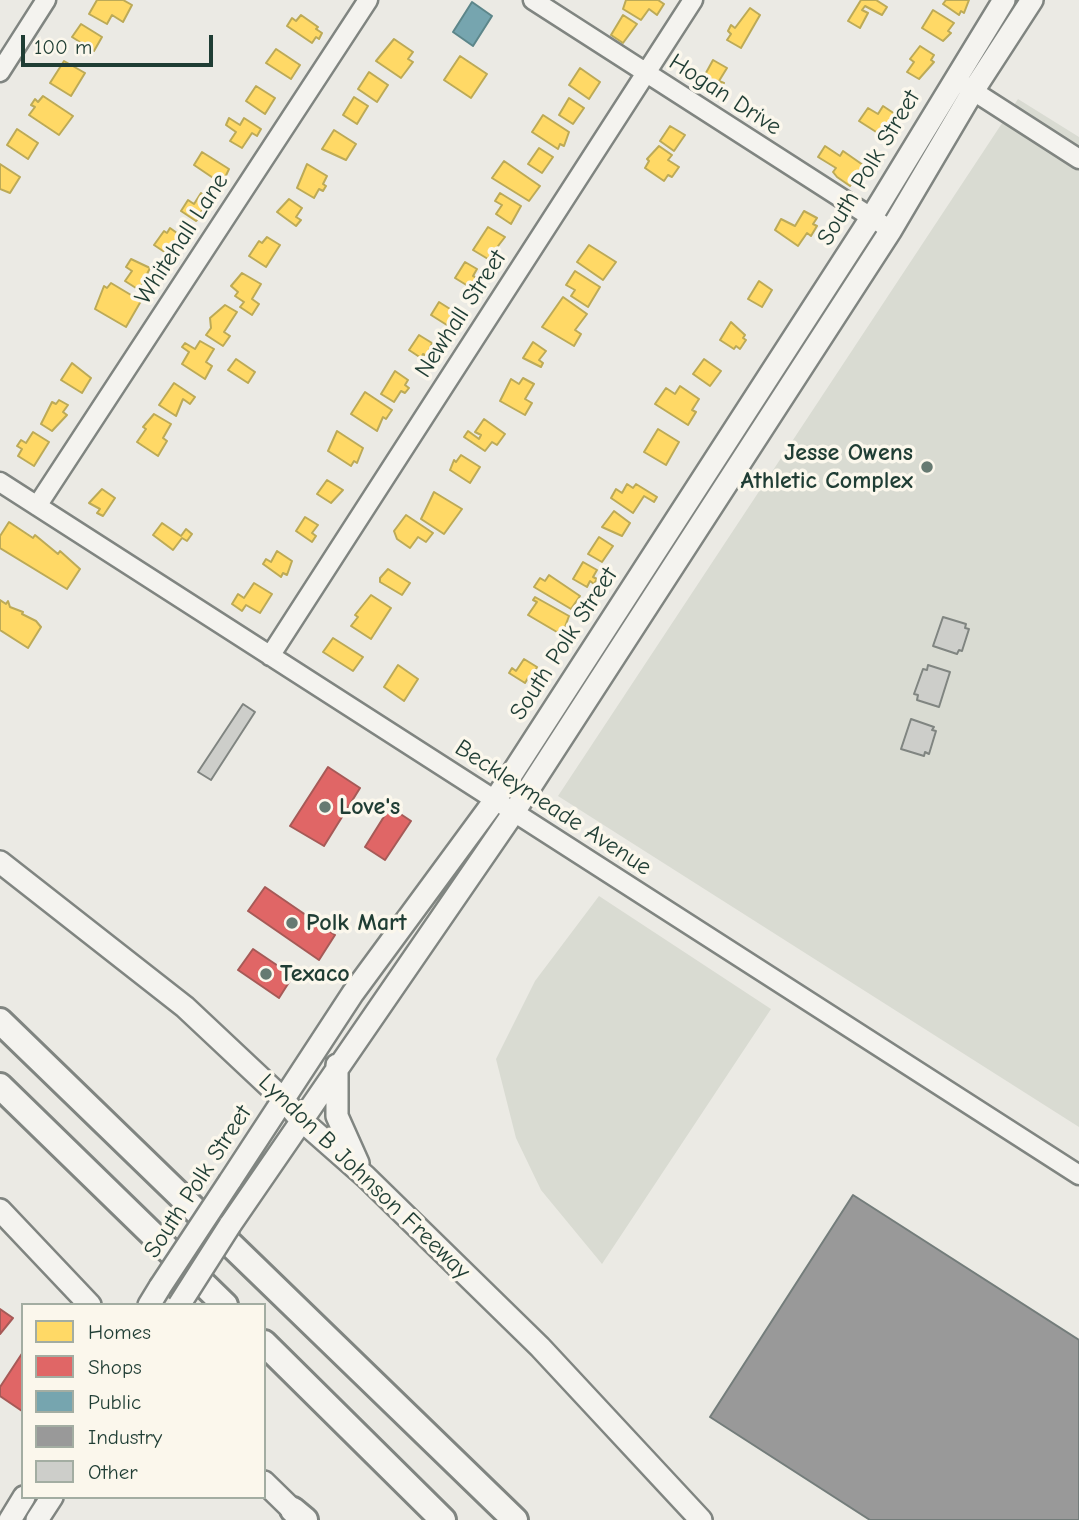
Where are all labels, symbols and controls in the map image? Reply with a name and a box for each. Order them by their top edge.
scale bar [24,21,217,65]
text: 100 m [34,35,92,59]
street label: Hogan Drive [663,48,787,142]
street label: South Polk Street [811,85,927,251]
street label: Whitehall Lane [129,168,235,310]
street label: Newhall Street [409,245,513,383]
place label: Jesse Owens Athletic Complex [741,439,913,495]
marker: Jesse Owens Athletic Complex [919,459,935,475]
street label: South Polk Street [504,562,624,726]
street label: Beckleymeade Avenue [449,734,657,882]
place label: Love's [339,793,400,821]
marker: Love's [317,799,333,815]
place label: Polk Mart [306,909,407,937]
marker: Polk Mart [284,915,300,931]
place label: Texaco [280,960,350,988]
marker: Texaco [258,966,274,982]
street label: Lyndon B Johnson Freeway [252,1068,476,1286]
street label: South Polk Street [138,1100,258,1264]
legend [21,1303,266,1499]
text: Homes [88,1320,151,1344]
text: Shops [88,1355,142,1379]
text: Public [88,1390,141,1414]
text: Industry [88,1425,162,1449]
text: Other [88,1460,138,1484]

